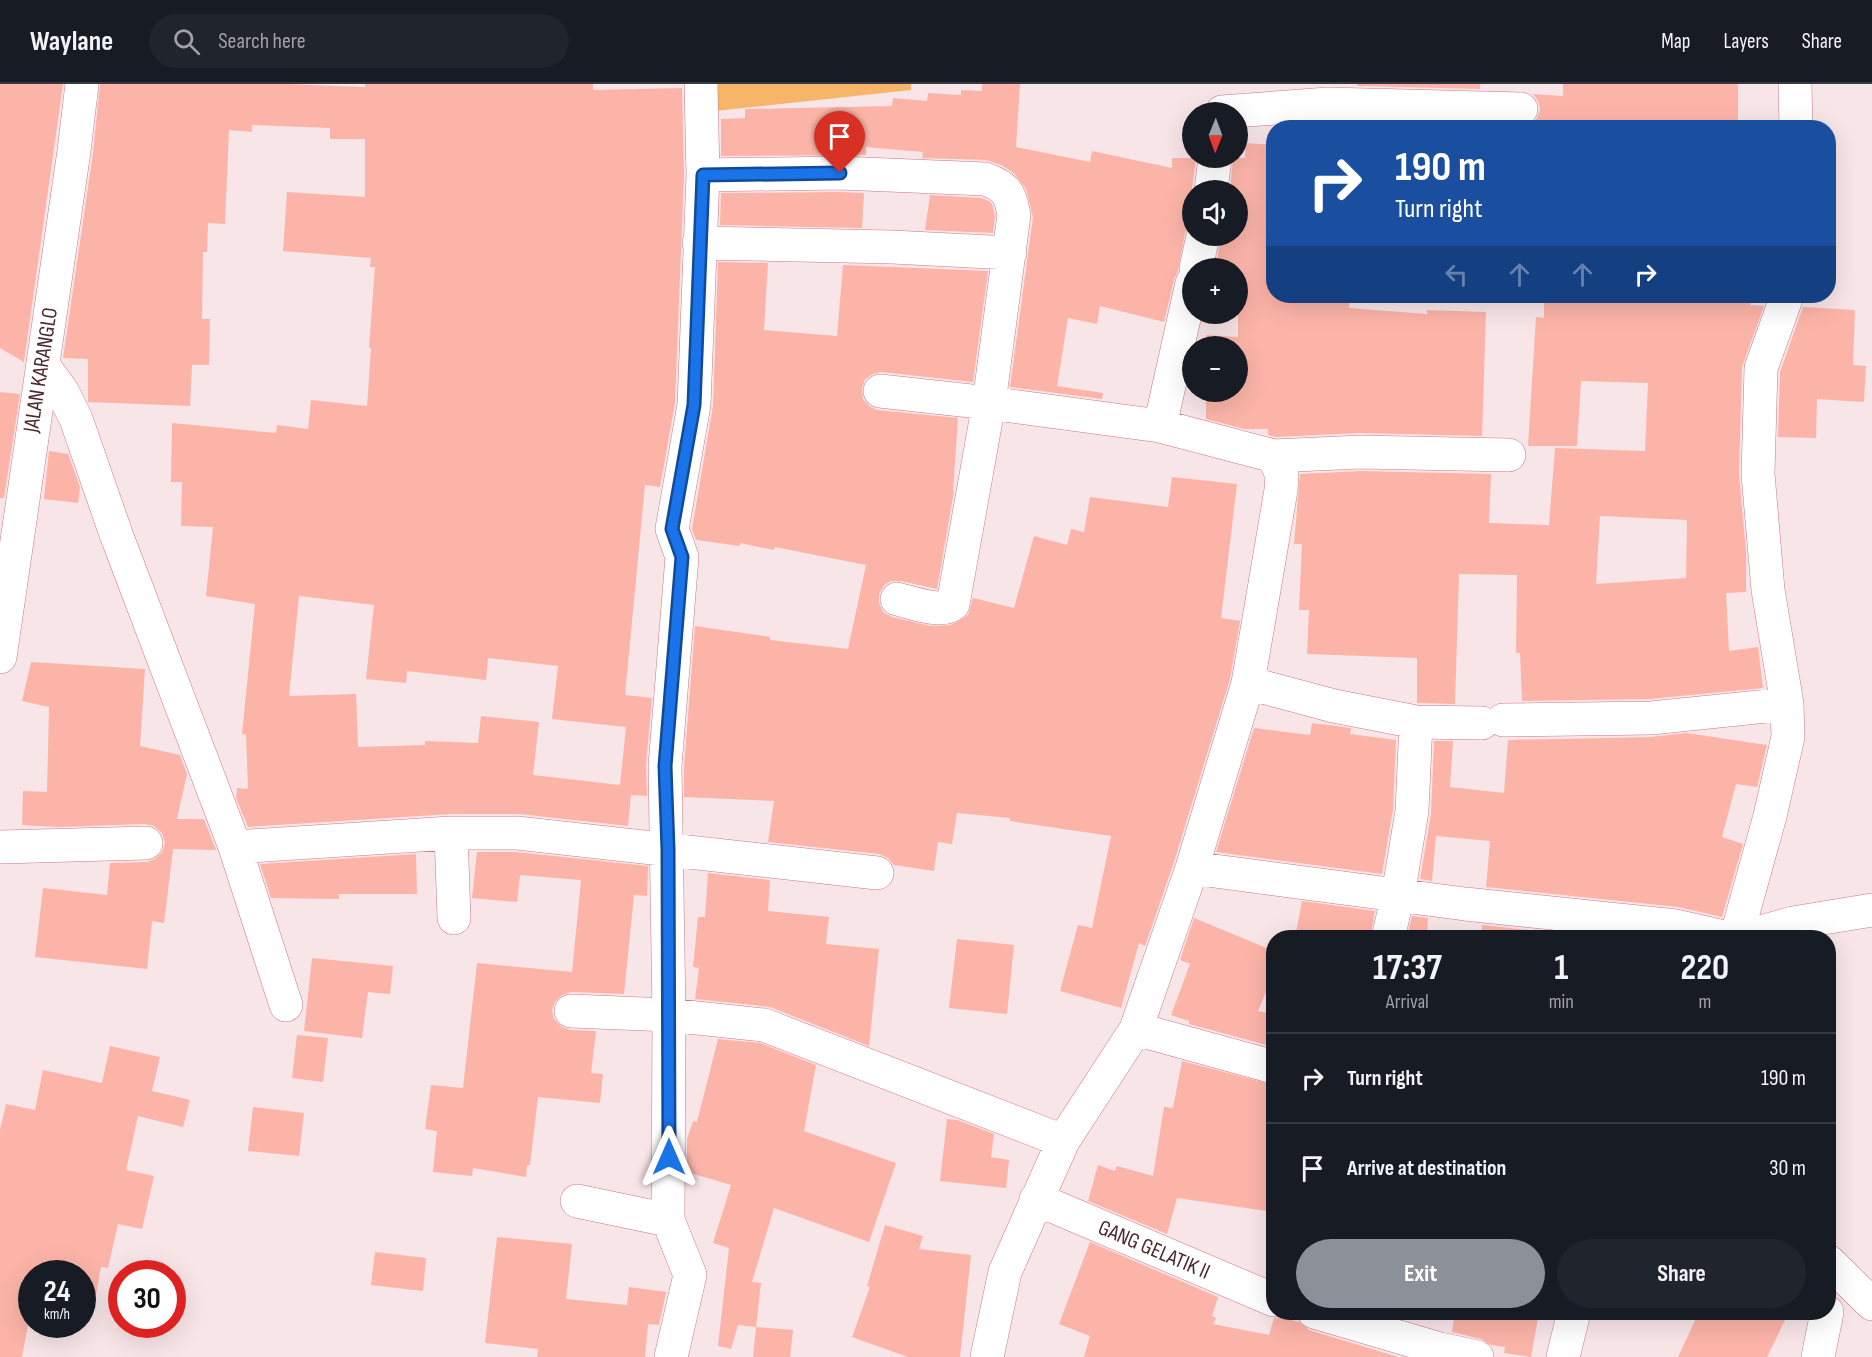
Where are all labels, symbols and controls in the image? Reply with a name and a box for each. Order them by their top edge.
search box [149,14,569,68]
text: Waylane [30,25,113,58]
icon: search [170,25,203,58]
text: Search here [218,28,306,55]
text: Map [1661,29,1690,54]
text: Layers [1723,29,1769,54]
text: Share [1802,29,1842,54]
north arrow [1182,102,1248,168]
map controls [1182,102,1248,402]
pin [814,111,865,173]
icon: arrive [823,120,856,153]
text: 190 m [1395,142,1486,193]
icon: right [1296,144,1374,222]
button: sound [1182,180,1248,246]
text: Turn right [1395,193,1482,225]
button: + [1182,258,1248,324]
icon: left [1440,258,1473,291]
icon: ahead [1503,258,1536,291]
icon: ahead [1566,258,1599,291]
icon: right [1629,258,1662,291]
street label: JALAN KARANGLO [18,306,64,435]
button: − [1182,336,1248,402]
text: 17:37 [1373,947,1442,990]
text: 1 [1554,947,1568,990]
text: 220 [1681,947,1729,990]
text: Arrival [1386,990,1429,1014]
text: min [1549,990,1574,1014]
text: m [1698,990,1711,1014]
icon: right [1296,1062,1329,1095]
text: Turn right [1347,1065,1423,1092]
text: 190 m [1761,1065,1806,1092]
position arrow [637,1125,701,1189]
icon: arrive [1296,1152,1329,1185]
text: Arrive at destination [1347,1155,1506,1182]
text: 30 m [1769,1155,1806,1182]
street label: GANG GELATIK II [1094,1214,1214,1286]
button: Exit [1296,1239,1545,1308]
button: Share [1557,1239,1806,1308]
speed limit sign: 30 [108,1260,186,1338]
text: 24 [44,1274,70,1310]
text: km/h [44,1305,70,1324]

